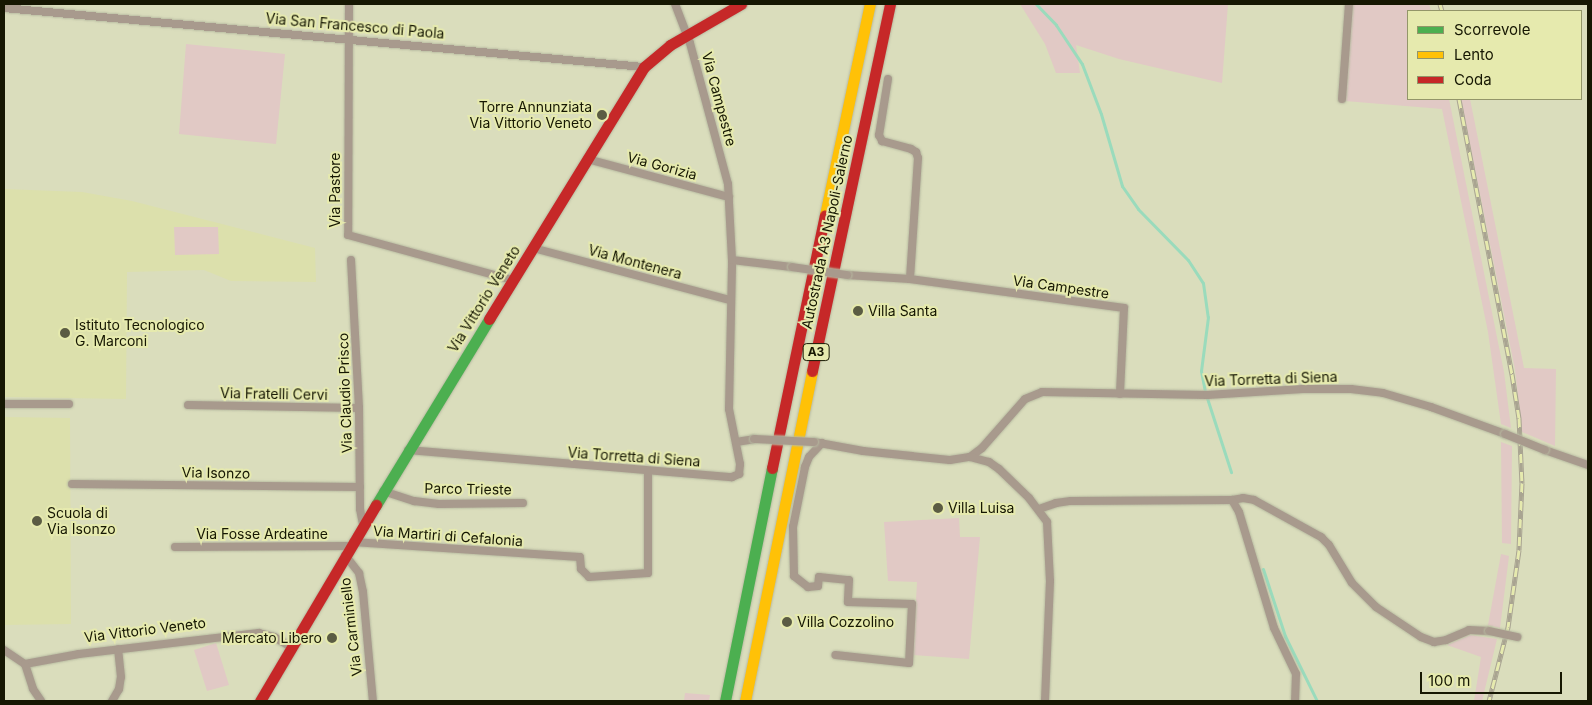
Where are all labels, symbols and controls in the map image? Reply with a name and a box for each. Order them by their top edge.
street label: Via San Francesco di Paola [265,10,445,42]
legend [1407,10,1582,100]
text: Scorrevole [1454,20,1530,39]
text: Lento [1454,45,1494,64]
street label: Via Campestre [698,50,740,148]
text: Coda [1454,70,1492,89]
place label: Torre Annunziata Via Vittorio Veneto [469,99,592,132]
marker: Torre Annunziata Via Vittorio Veneto [596,109,608,121]
street label: Autostrada A3 Napoli-Salerno [798,134,856,330]
street label: Via Gorizia [625,149,699,183]
street label: Via Pastore [327,152,343,228]
street label: Via Montenera [586,241,684,283]
street label: Via Vittorio Veneto [444,243,524,355]
street label: Via Campestre [1012,272,1110,302]
place label: Villa Santa [868,303,937,319]
marker: Villa Santa [852,305,864,317]
place label: Istituto Tecnologico G. Marconi [75,317,205,350]
marker: Istituto Tecnologico G. Marconi [59,327,71,339]
street label: Via Claudio Prisco [335,332,355,454]
road number: A3 [802,342,830,362]
street label: Via Torretta di Siena [1204,368,1338,390]
street label: Via Fratelli Cervi [220,385,328,403]
street label: Via Torretta di Siena [567,444,701,470]
street label: Via Isonzo [182,464,250,482]
street label: Parco Trieste [424,480,512,498]
place label: Villa Luisa [948,500,1014,516]
marker: Villa Luisa [932,502,944,514]
place label: Scuola di Via Isonzo [47,505,116,538]
marker: Scuola di Via Isonzo [31,515,43,527]
street label: Via Martiri di Cefalonia [373,522,523,550]
street label: Via Fosse Ardeatine [196,526,328,542]
street label: Via Carminiello [337,577,365,677]
street label: Via Vittorio Veneto [83,614,207,646]
place label: Villa Cozzolino [797,614,894,630]
marker: Villa Cozzolino [781,616,793,628]
place label: Mercato Libero [222,630,322,646]
marker: Mercato Libero [326,632,338,644]
scale bar [1422,662,1564,694]
text: 100 m [1428,671,1470,690]

